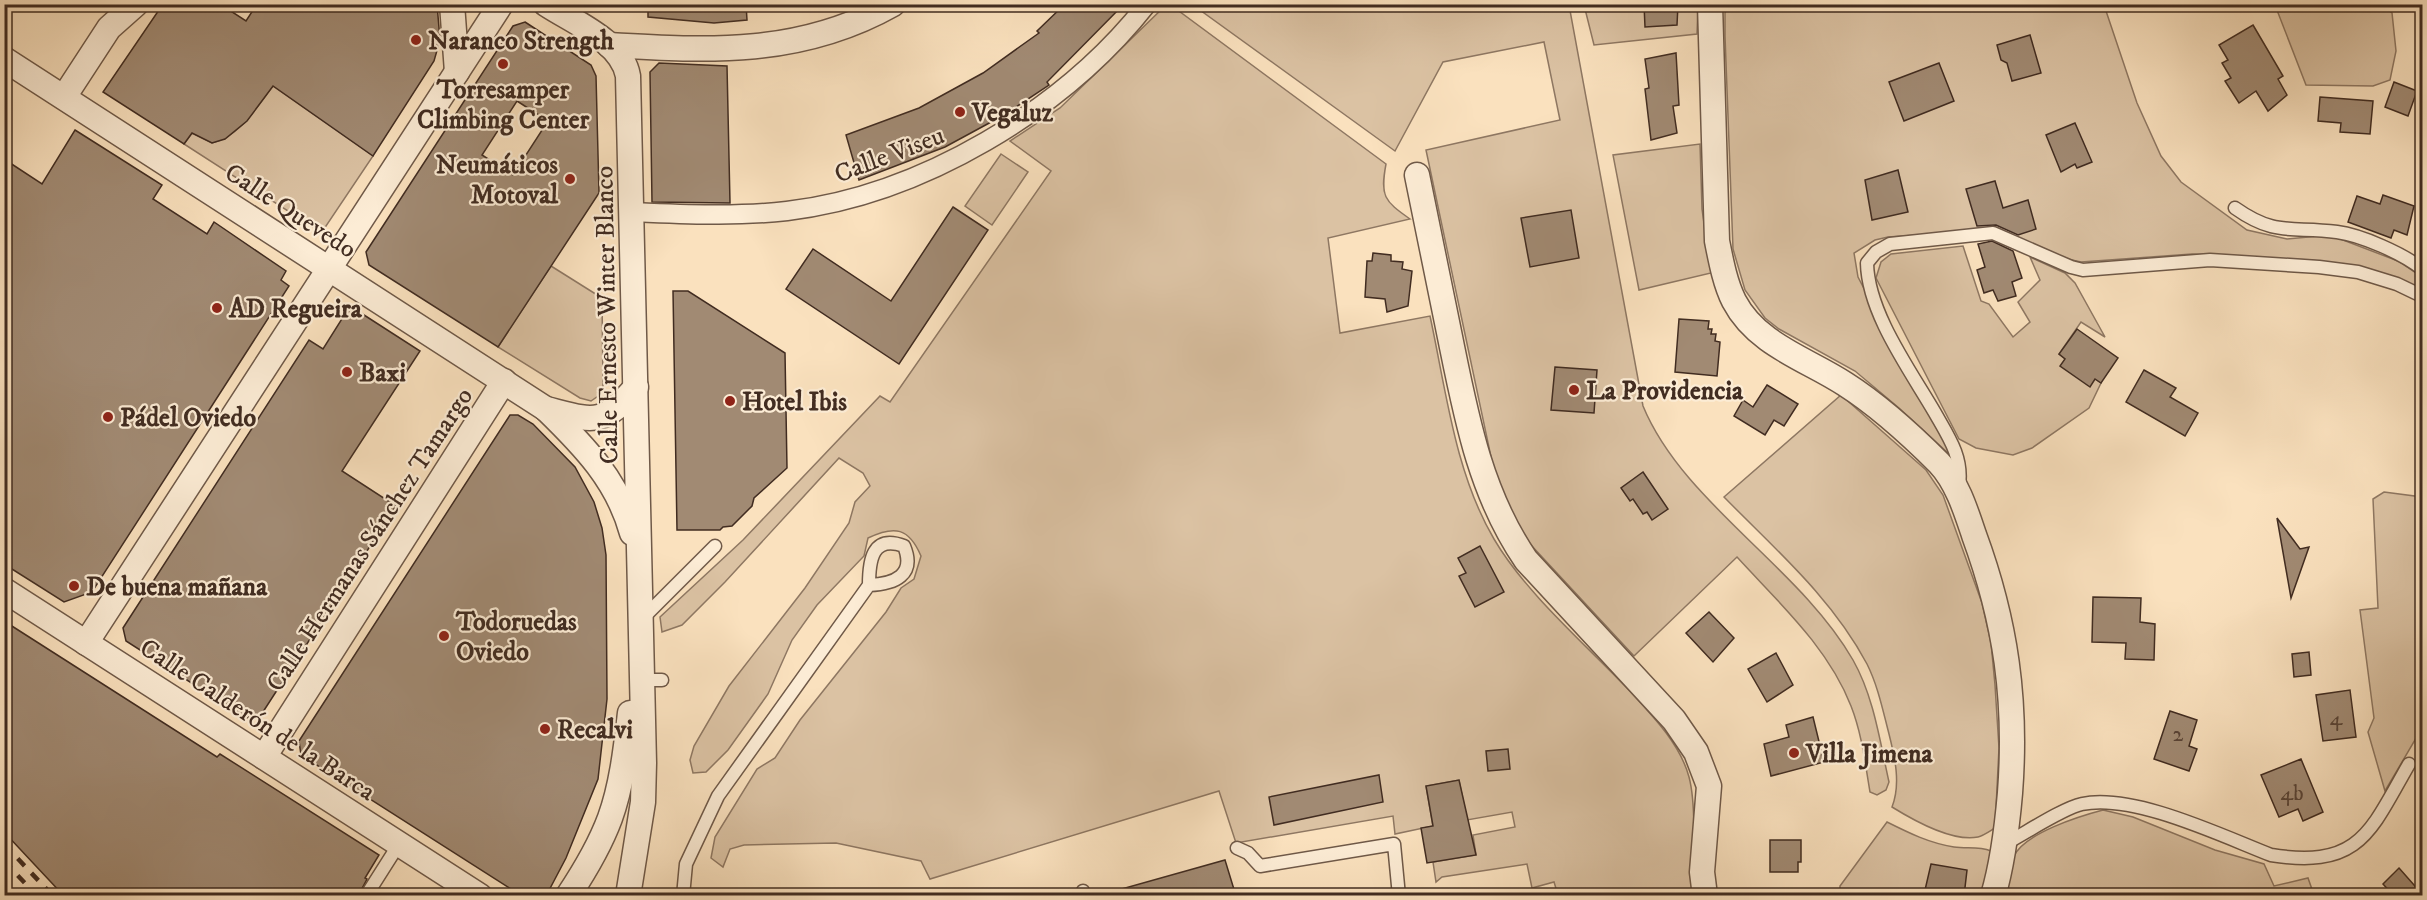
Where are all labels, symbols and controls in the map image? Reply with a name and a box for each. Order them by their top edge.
place label: Naranco Strength [428,25,614,58]
marker: Naranco Strength [409,33,423,47]
marker: Torresamper Climbing Center [496,57,510,71]
place label: Torresamper Climbing Center [417,74,589,137]
place label: Vegaluz [971,97,1054,130]
marker: Vegaluz [953,105,967,119]
street label: Calle Viseu [830,119,949,191]
place label: Neumáticos Motoval [436,149,559,212]
street label: Calle Quevedo [218,156,362,266]
street label: Calle Ernesto Winter Blanco [588,165,627,465]
marker: Neumáticos Motoval [563,172,577,186]
place label: AD Regueira [228,293,363,326]
marker: AD Regueira [210,301,224,315]
place label: Baxi [359,357,406,390]
marker: Baxi [340,365,354,379]
place label: La Providencia [1586,375,1744,408]
street label: Calle Hermanas Sánchez Tamargo [259,382,481,698]
marker: La Providencia [1567,383,1581,397]
place label: Hotel Ibis [742,386,847,419]
marker: Hotel Ibis [723,394,737,408]
place label: Pádel Oviedo [120,402,257,435]
marker: Pádel Oviedo [101,410,115,424]
place label: De buena mañana [86,571,268,604]
marker: De buena mañana [67,579,81,593]
place label: Todoruedas Oviedo [455,606,577,669]
marker: Todoruedas Oviedo [437,629,451,643]
street label: Calle Calderón de la Barca [133,632,381,809]
house number: 4 [2330,705,2344,732]
place label: Recalvi [557,714,633,747]
house number: 2 [2173,721,2184,748]
marker: Recalvi [538,722,552,736]
place label: Villa Jimena [1805,738,1934,771]
marker: Villa Jimena [1787,746,1801,760]
house number: 4b [2281,780,2303,807]

